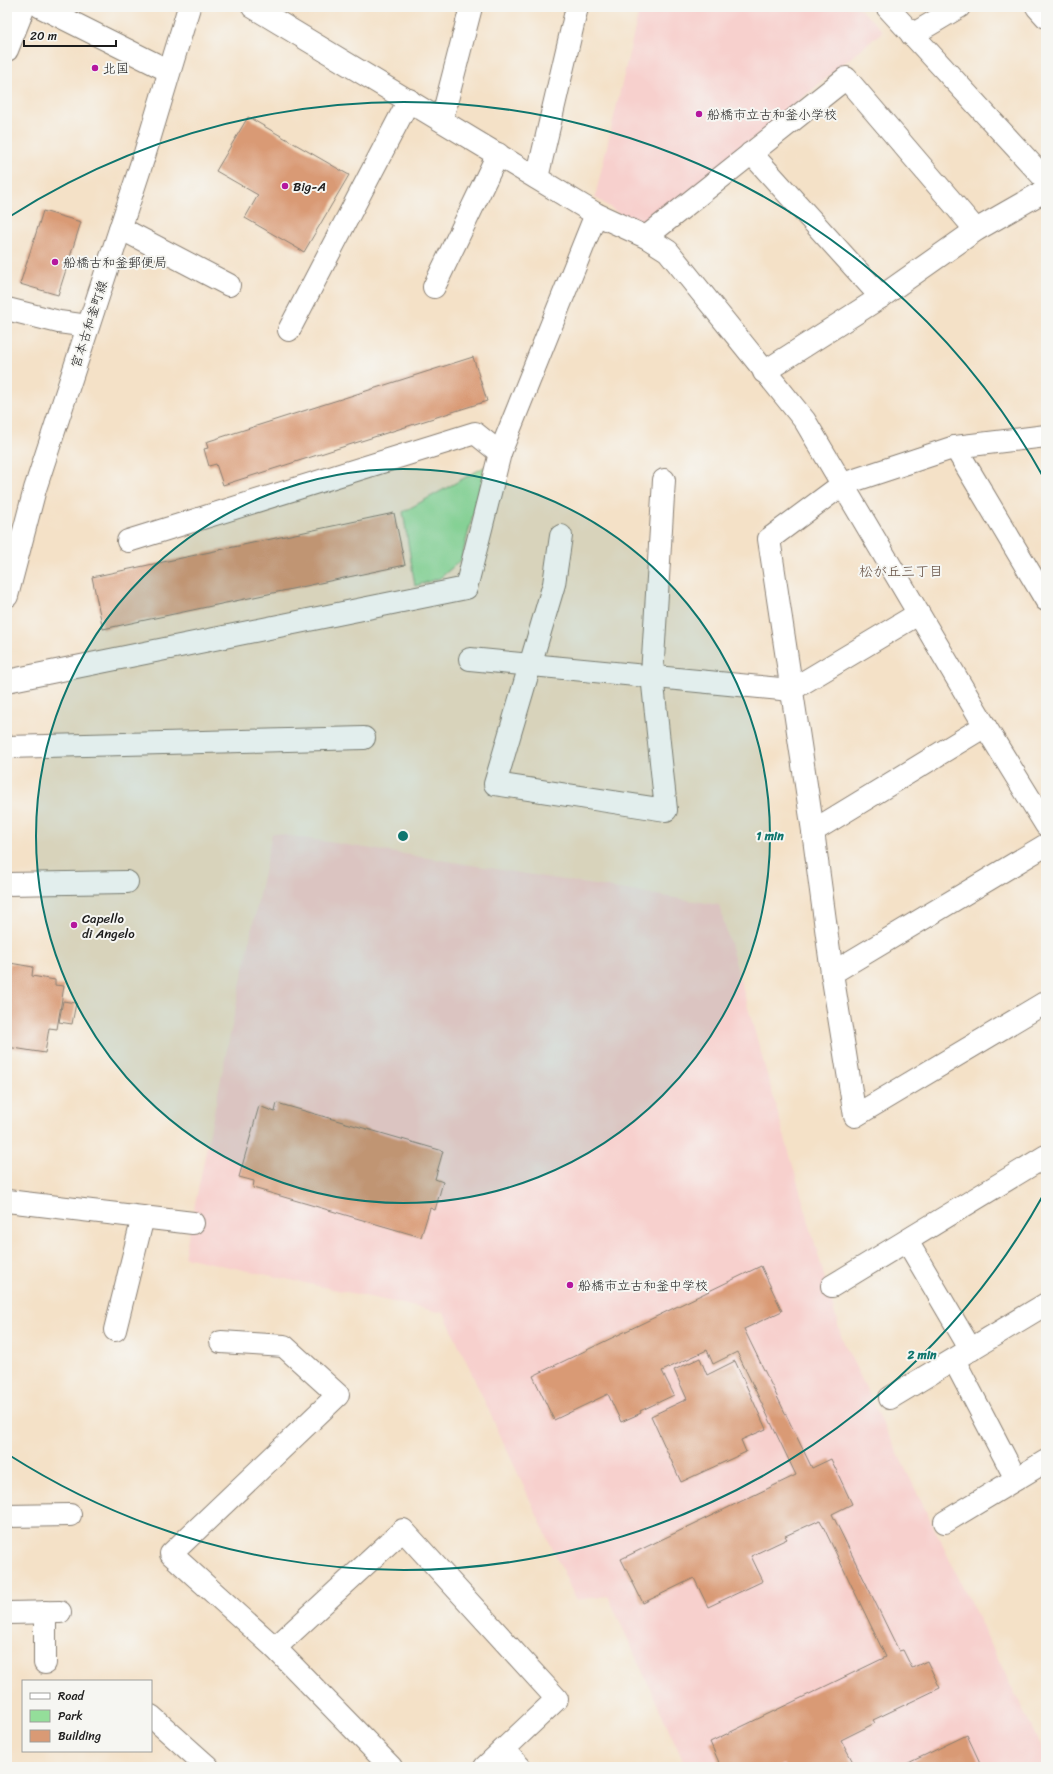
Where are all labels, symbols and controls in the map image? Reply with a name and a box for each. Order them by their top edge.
scale bar [24,22,116,48]
text: 20 m [30,25,57,47]
place label: 北国 [103,57,129,80]
marker: 北国 [90,63,100,73]
place label: 船橋市立古和釜小学校 [707,103,837,126]
marker: 船橋市立古和釜小学校 [694,109,704,119]
place label: Big-A [293,175,326,198]
marker: Big-A [280,181,290,191]
place label: 船橋古和釜郵便局 [63,251,167,274]
marker: 船橋古和釜郵便局 [50,257,60,267]
street label: 宮本古和釜町線 [64,276,114,371]
district label: 松が丘三丁目 [859,559,943,584]
text: 1 min [756,825,784,847]
centre of rings [396,829,410,843]
place label: Capello di Angelo [82,907,135,945]
marker: Capello di Angelo [69,920,79,930]
place label: 船橋市立古和釜中学校 [578,1274,708,1297]
marker: 船橋市立古和釜中学校 [565,1280,575,1290]
text: 2 min [906,1344,937,1366]
legend [22,1680,152,1752]
text: Road [58,1685,85,1707]
text: Park [58,1705,83,1727]
text: Building [58,1725,101,1747]

